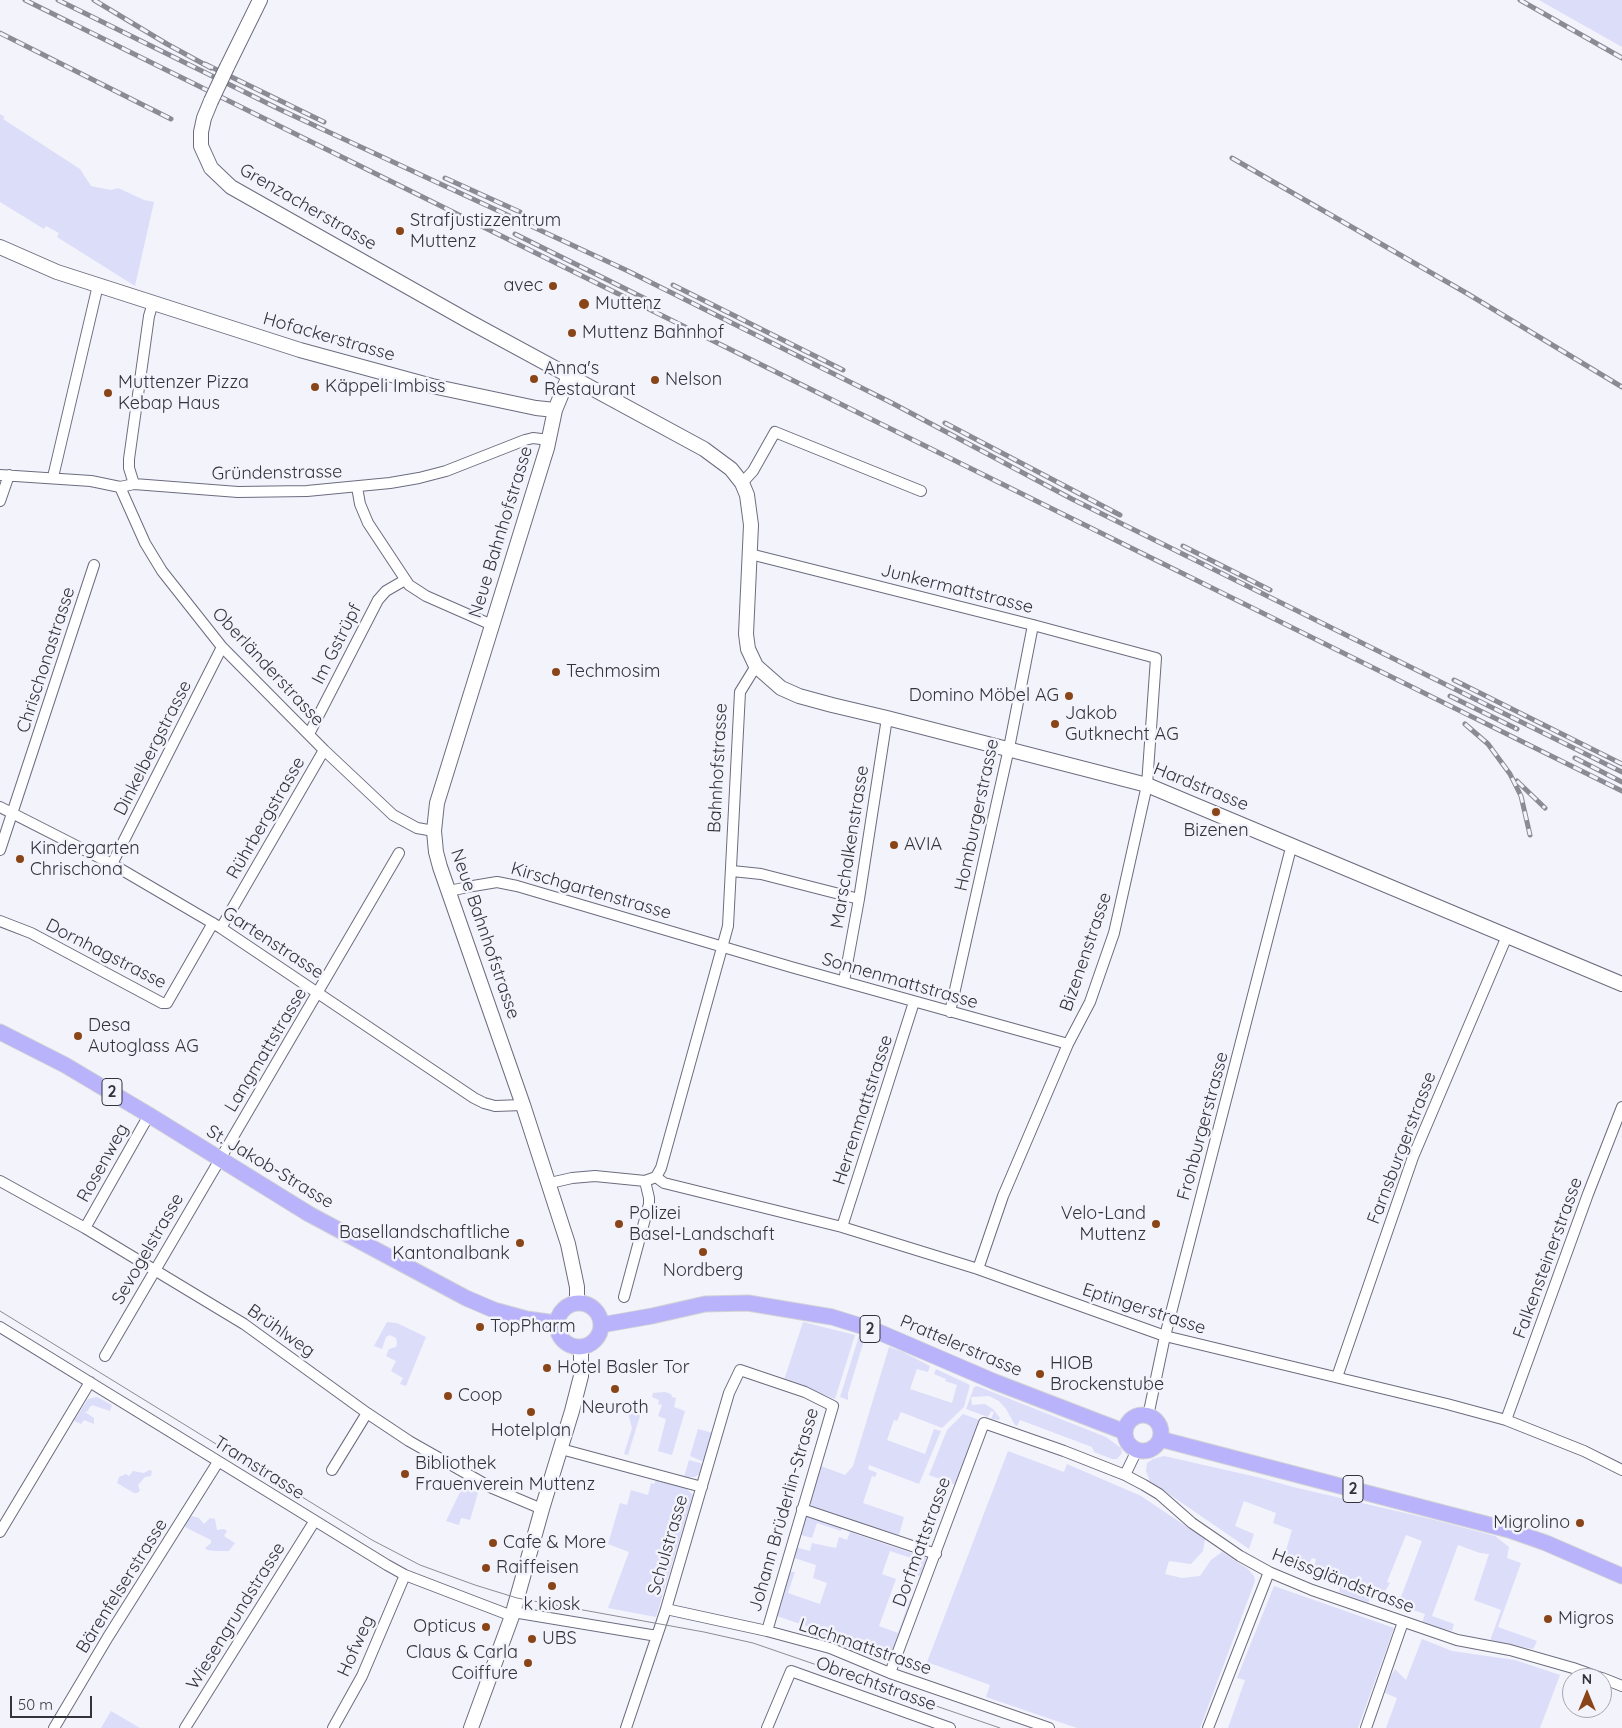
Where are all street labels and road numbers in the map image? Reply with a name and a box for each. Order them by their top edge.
street label: Grenzacherstrasse [235,159,381,255]
street label: Hofackerstrasse [261,308,397,366]
street label: Neue Bahnhofstrasse [465,443,537,621]
street label: Gründenstrasse [211,461,343,485]
street label: Junkermattstrasse [879,560,1035,618]
street label: Chrischonastrasse [12,584,80,736]
street label: Im Gstrüpf [308,600,366,688]
street label: Oberländerstrasse [207,603,329,731]
street label: Dinkelbergstrasse [110,677,196,819]
street label: Bahnhofstrasse [704,702,732,834]
street label: Homburgerstrasse [950,737,1004,893]
street label: Rührbergstrasse [222,753,310,883]
street label: Hardstrasse [1150,758,1252,816]
street label: Marschalkenstrasse [826,764,874,930]
street label: Neue Bahnhofstrasse [446,846,524,1022]
street label: Kirschgartenstrasse [508,858,674,924]
street label: Bizenenstrasse [1056,890,1116,1014]
street label: Gartenstrasse [218,902,328,984]
street label: Dornhagstrasse [42,914,170,994]
street label: Sonnenmattstrasse [819,948,981,1014]
street label: Langmattstrasse [220,984,312,1116]
street label: Herrenmattstrasse [829,1032,897,1188]
street label: Frohburgerstrasse [1173,1049,1233,1203]
street label: Farnsburgerstrasse [1363,1069,1441,1227]
road number: 2 [102,1078,122,1106]
street label: Rosenweg [73,1120,133,1206]
street label: St. Jakob-Strasse [202,1121,338,1213]
street label: Falkensteinerstrasse [1509,1174,1587,1342]
street label: Sevogelstrasse [107,1190,189,1308]
street label: Eptingerstrasse [1079,1279,1209,1339]
street label: Brühlweg [243,1300,319,1362]
street label: Prattelerstrasse [897,1310,1025,1382]
road number: 2 [860,1316,880,1342]
street label: Johann Brüderlin-Strasse [745,1405,823,1615]
street label: Tramstrasse [210,1432,308,1504]
street label: Dorfmattstrasse [889,1474,955,1610]
road number: 2 [1343,1476,1363,1502]
street label: Schulstrasse [643,1492,693,1598]
street label: Bärenfelserstrasse [72,1515,172,1657]
street label: Wiesengrundstrasse [182,1538,290,1694]
street label: Heissgländstrasse [1269,1544,1417,1618]
street label: Hofweg [333,1612,379,1680]
street label: Lachmattstrasse [796,1614,934,1680]
street label: Obrechtstrasse [813,1652,939,1716]

